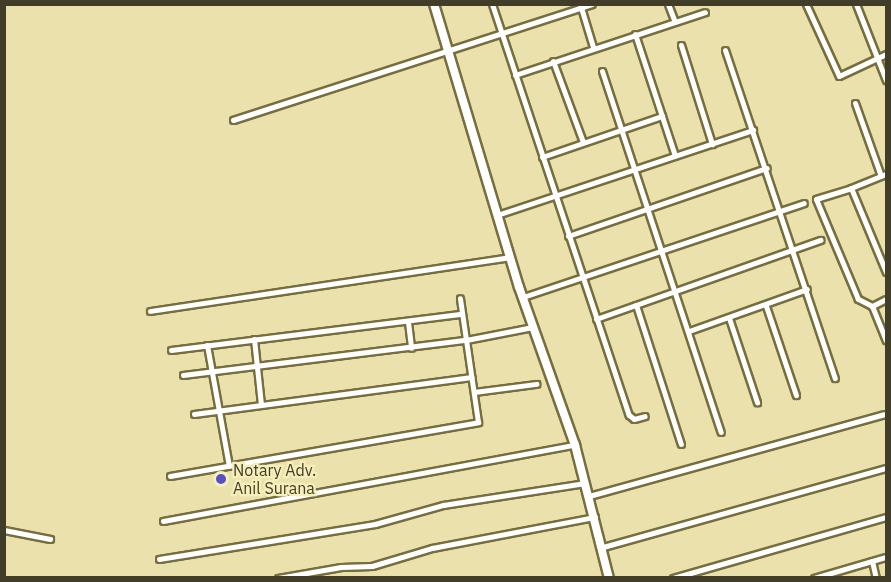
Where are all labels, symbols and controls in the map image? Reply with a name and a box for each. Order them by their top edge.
place label: Notary Adv. Anil Surana [233,460,316,498]
marker: Notary Adv. Anil Surana [214,472,228,486]

